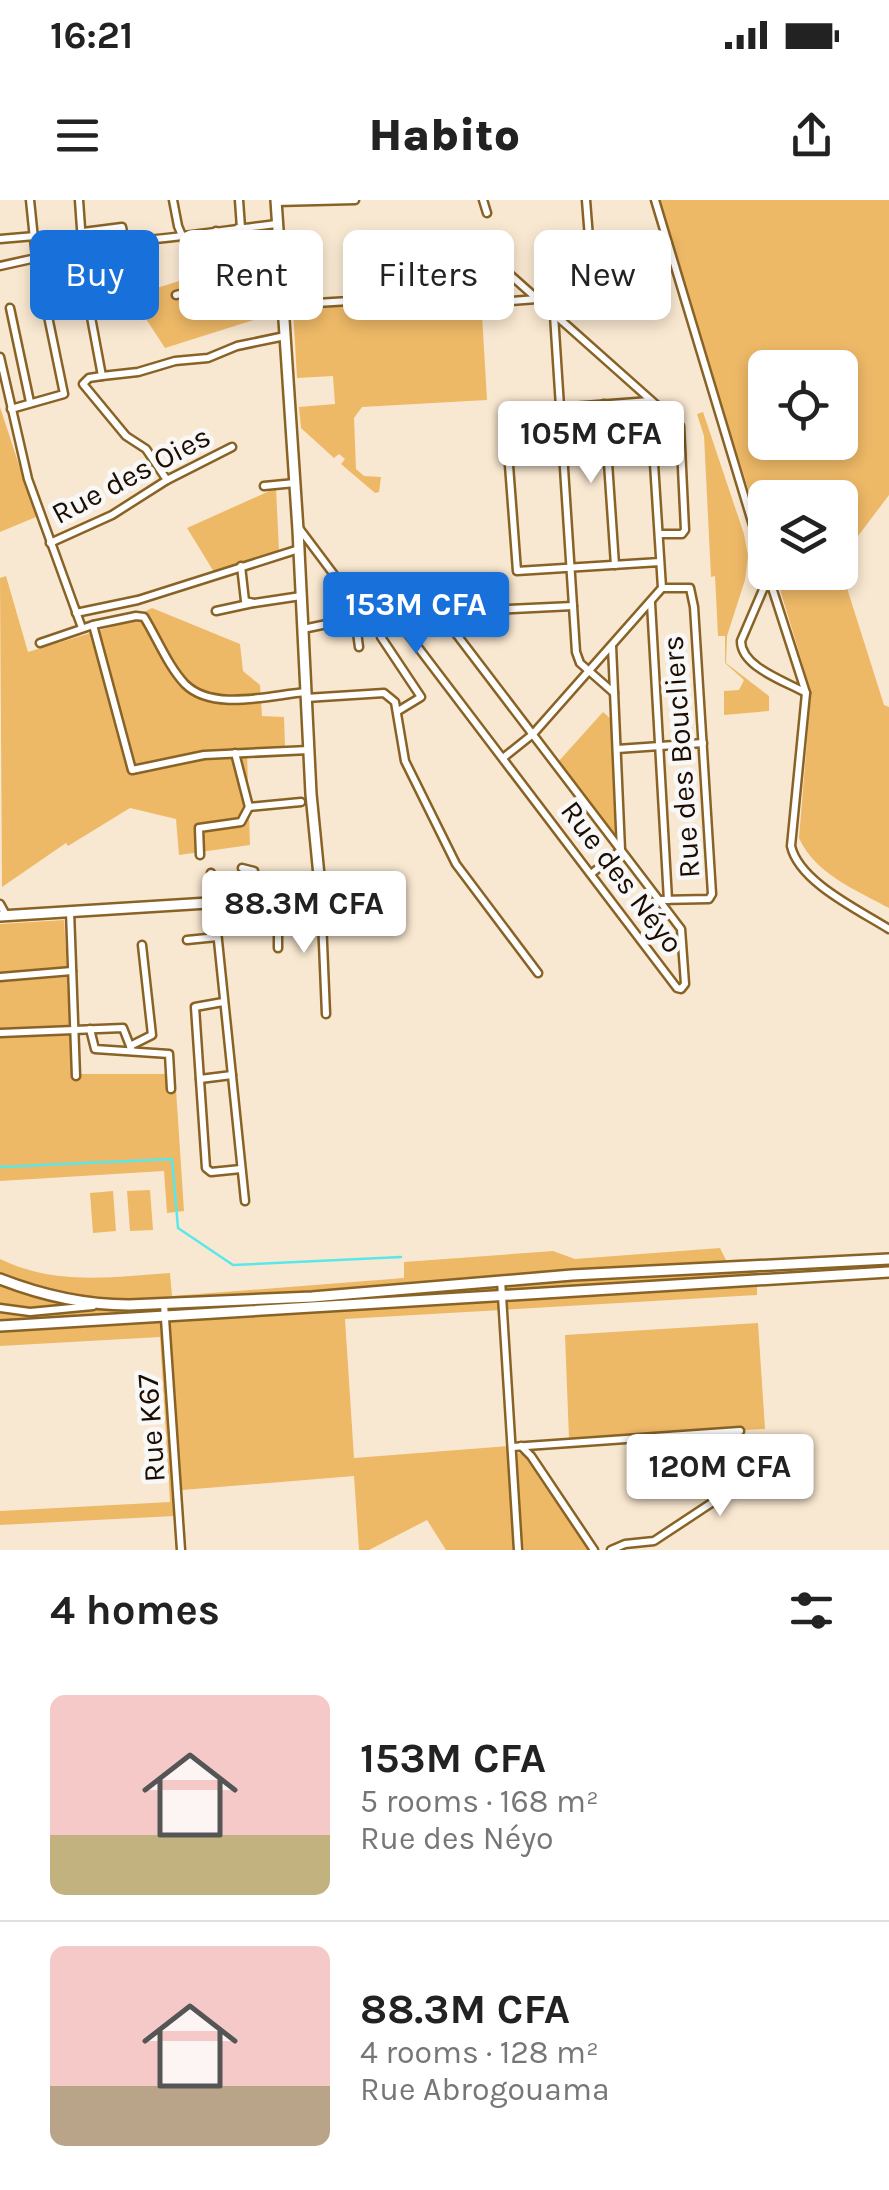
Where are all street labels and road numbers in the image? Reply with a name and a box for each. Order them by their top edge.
street label: Rue des Oies [45,418,217,532]
street label: Rue des Boucliers [655,634,707,880]
street label: Rue des Néyo [553,794,691,960]
street label: Rue K67 [129,1373,173,1483]

